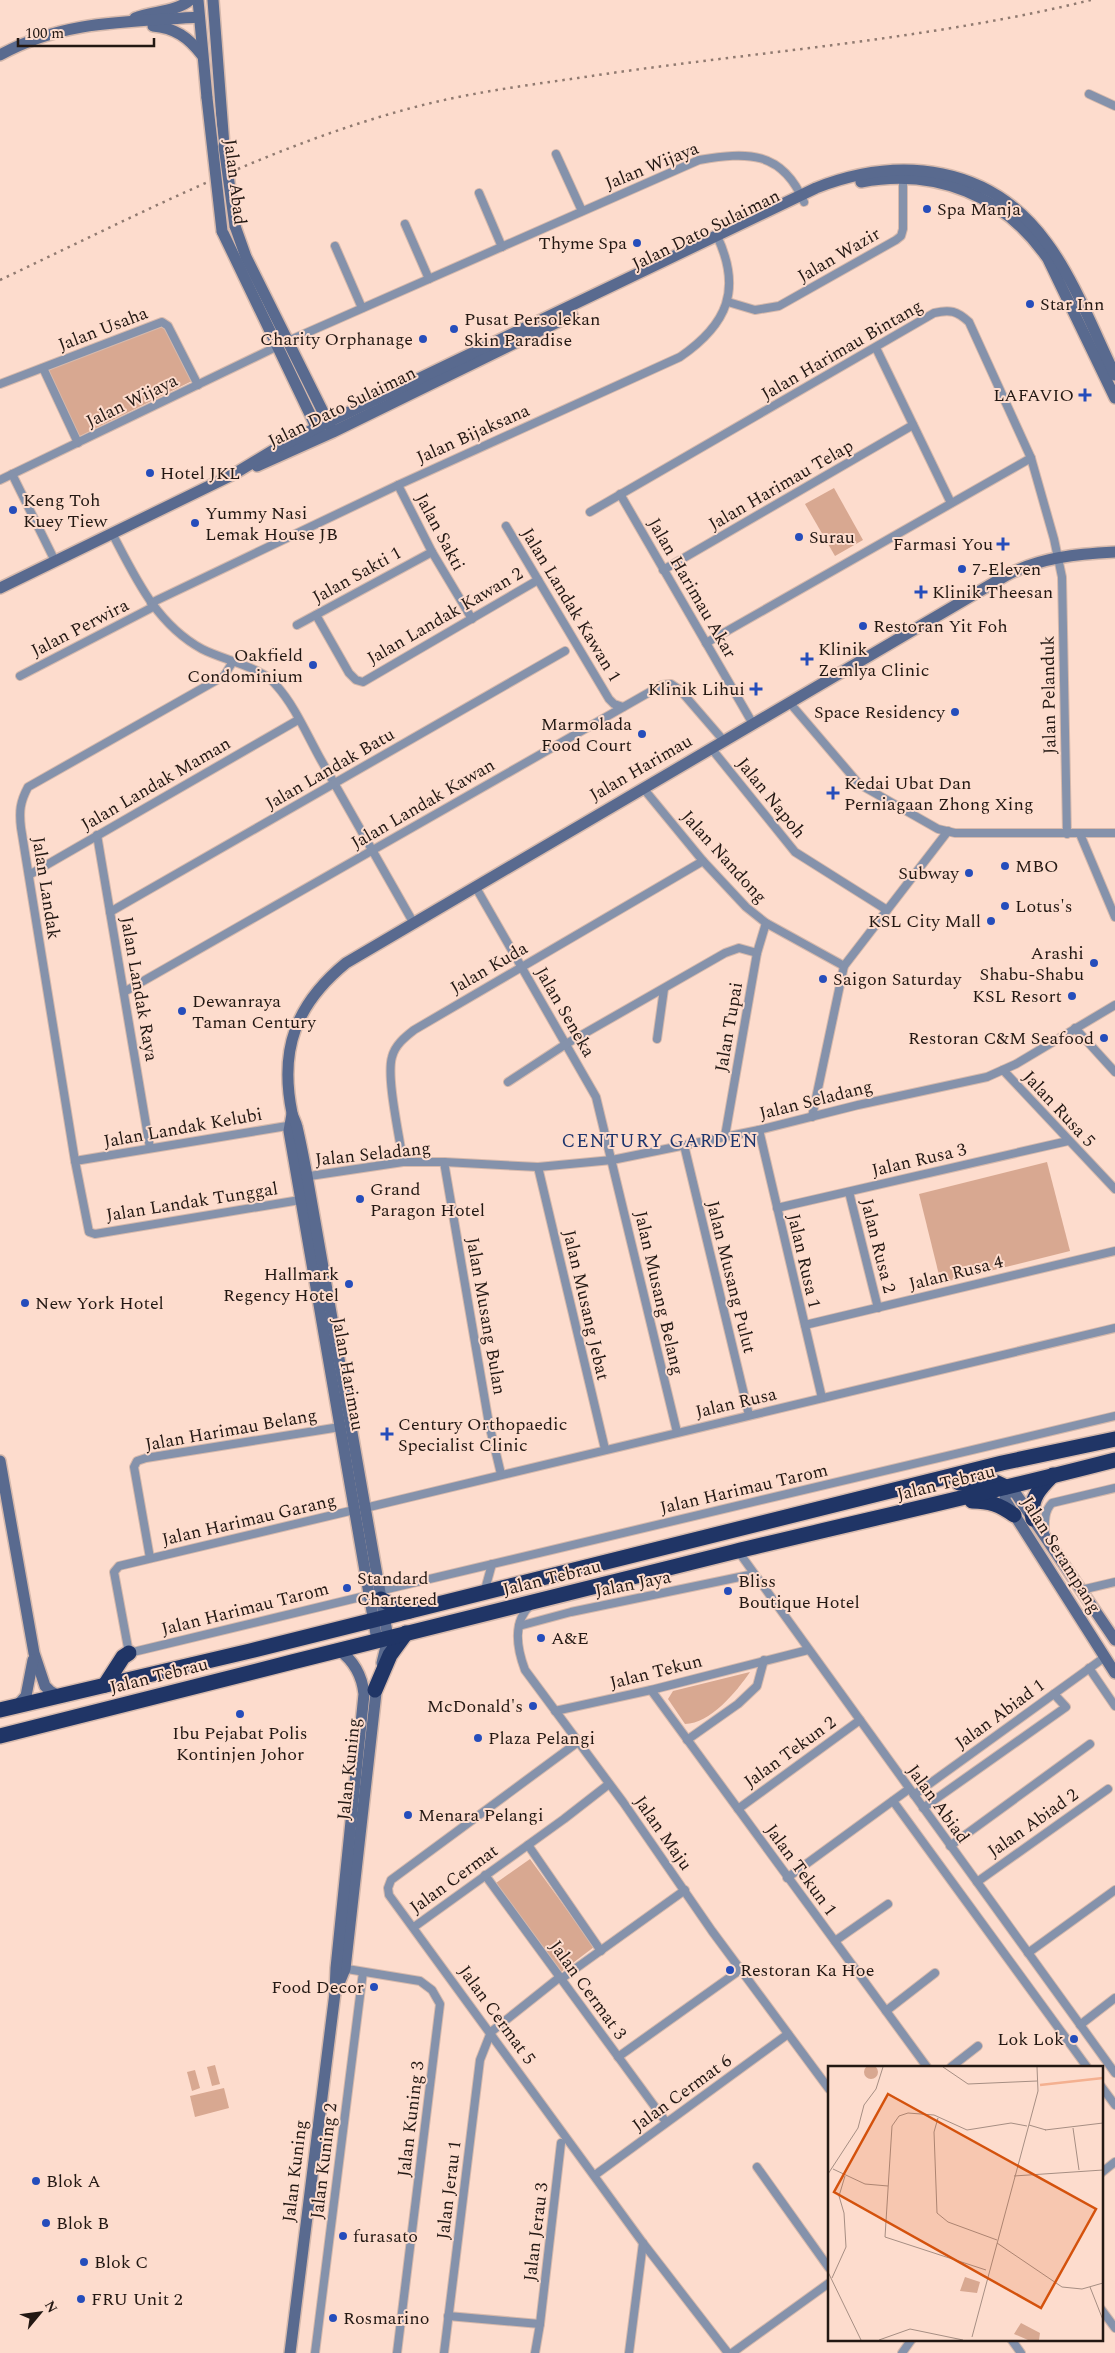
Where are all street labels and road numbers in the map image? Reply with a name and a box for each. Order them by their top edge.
street label: Jalan Wijaya [601,135,703,197]
street label: Jalan Abad [216,137,254,227]
street label: Jalan Dato Sulaiman [627,182,785,278]
street label: Jalan Wazir [793,220,885,290]
street label: Jalan Harimau Bintang [756,293,928,407]
street label: Jalan Usaha [54,299,152,358]
street label: Jalan Dato Sulaiman [263,359,421,455]
street label: Jalan Wijaya [82,367,183,435]
street label: Jalan Bijaksana [412,397,534,471]
street label: Jalan Harimau Telap [703,432,859,538]
street label: Jalan Sakti [408,488,472,576]
street label: Jalan Harimau Akar [641,513,743,663]
street label: Jalan Landak Kawan 1 [514,523,628,687]
street label: Jalan Sakti 1 [308,539,406,611]
street label: Jalan Landak Kawan 2 [362,560,528,672]
street label: Jalan Perwira [26,592,134,664]
street label: Jalan Pelanduk [1034,635,1064,755]
street label: Jalan Landak Batu [260,721,400,817]
street label: Jalan Harimau [585,728,697,808]
street label: Jalan Landak Maman [76,730,236,838]
street label: Jalan Landak Kawan [346,752,500,856]
street label: Jalan Napoh [730,752,812,844]
street label: Jalan Nandong [675,804,773,910]
street label: Jalan Landak [25,835,67,941]
street label: Jalan Landak Raya [113,915,165,1064]
street label: Jalan Kuda [445,935,533,1001]
street label: Jalan Seneka [528,962,602,1063]
street label: Jalan Tupai [708,980,750,1074]
street label: Jalan Rusa 5 [1016,1065,1102,1153]
street label: Jalan Seladang [756,1073,876,1127]
street label: Jalan Landak Kelubi [102,1101,264,1155]
street label: Jalan Seladang [314,1135,432,1173]
street label: Jalan Rusa 3 [869,1136,969,1184]
street label: Jalan Landak Tunggal [104,1175,280,1229]
street label: Jalan Rusa 2 [853,1196,903,1296]
street label: Jalan Musang Pulut [699,1198,763,1356]
street label: Jalan Musang Belang [627,1208,691,1378]
street label: Jalan Rusa 1 [780,1211,828,1311]
street label: Jalan Musang Jebat [556,1227,616,1383]
street label: Jalan Musang Bulan [459,1235,513,1397]
street label: Jalan Rusa 4 [906,1248,1006,1298]
street label: Jalan Harimau [325,1315,371,1433]
street label: Jalan Rusa [693,1380,780,1425]
street label: Jalan Harimau Belang [143,1402,319,1458]
street label: Jalan Harimau Tarom [657,1457,831,1521]
street label: Jalan Tebrau [894,1458,998,1508]
street label: Jalan Harimau Garang [159,1487,339,1553]
street label: Jalan Serampang [1014,1491,1108,1619]
street label: Jalan Tebrau [500,1553,604,1603]
street label: Jalan Jaya [593,1563,674,1605]
street label: Jalan Harimau Tarom [158,1575,332,1643]
street label: Jalan Tekun [607,1647,705,1697]
street label: Jalan Tebrau [107,1651,211,1701]
street label: Jalan Abiad 1 [949,1672,1051,1756]
street label: Jalan Tekun 2 [738,1709,842,1795]
street label: Jalan Kuning [330,1716,368,1822]
street label: Jalan Abiad [900,1759,976,1849]
street label: Jalan Abiad 2 [982,1782,1084,1864]
street label: Jalan Maju [627,1790,699,1876]
street label: Jalan Tekun 1 [758,1818,844,1922]
street label: Jalan Cermat [404,1838,504,1920]
street label: Jalan Cermat 3 [543,1935,633,2045]
street label: Jalan Cermat 5 [452,1960,542,2070]
street label: Jalan Cermat 6 [627,2048,737,2138]
street label: Jalan Kuning 3 [391,2060,431,2178]
street label: Jalan Kuning 2 [304,2102,344,2220]
street label: Jalan Kuning [275,2118,315,2224]
street label: Jalan Jerau 1 [430,2139,468,2241]
street label: Jalan Jerau 3 [517,2181,555,2283]

